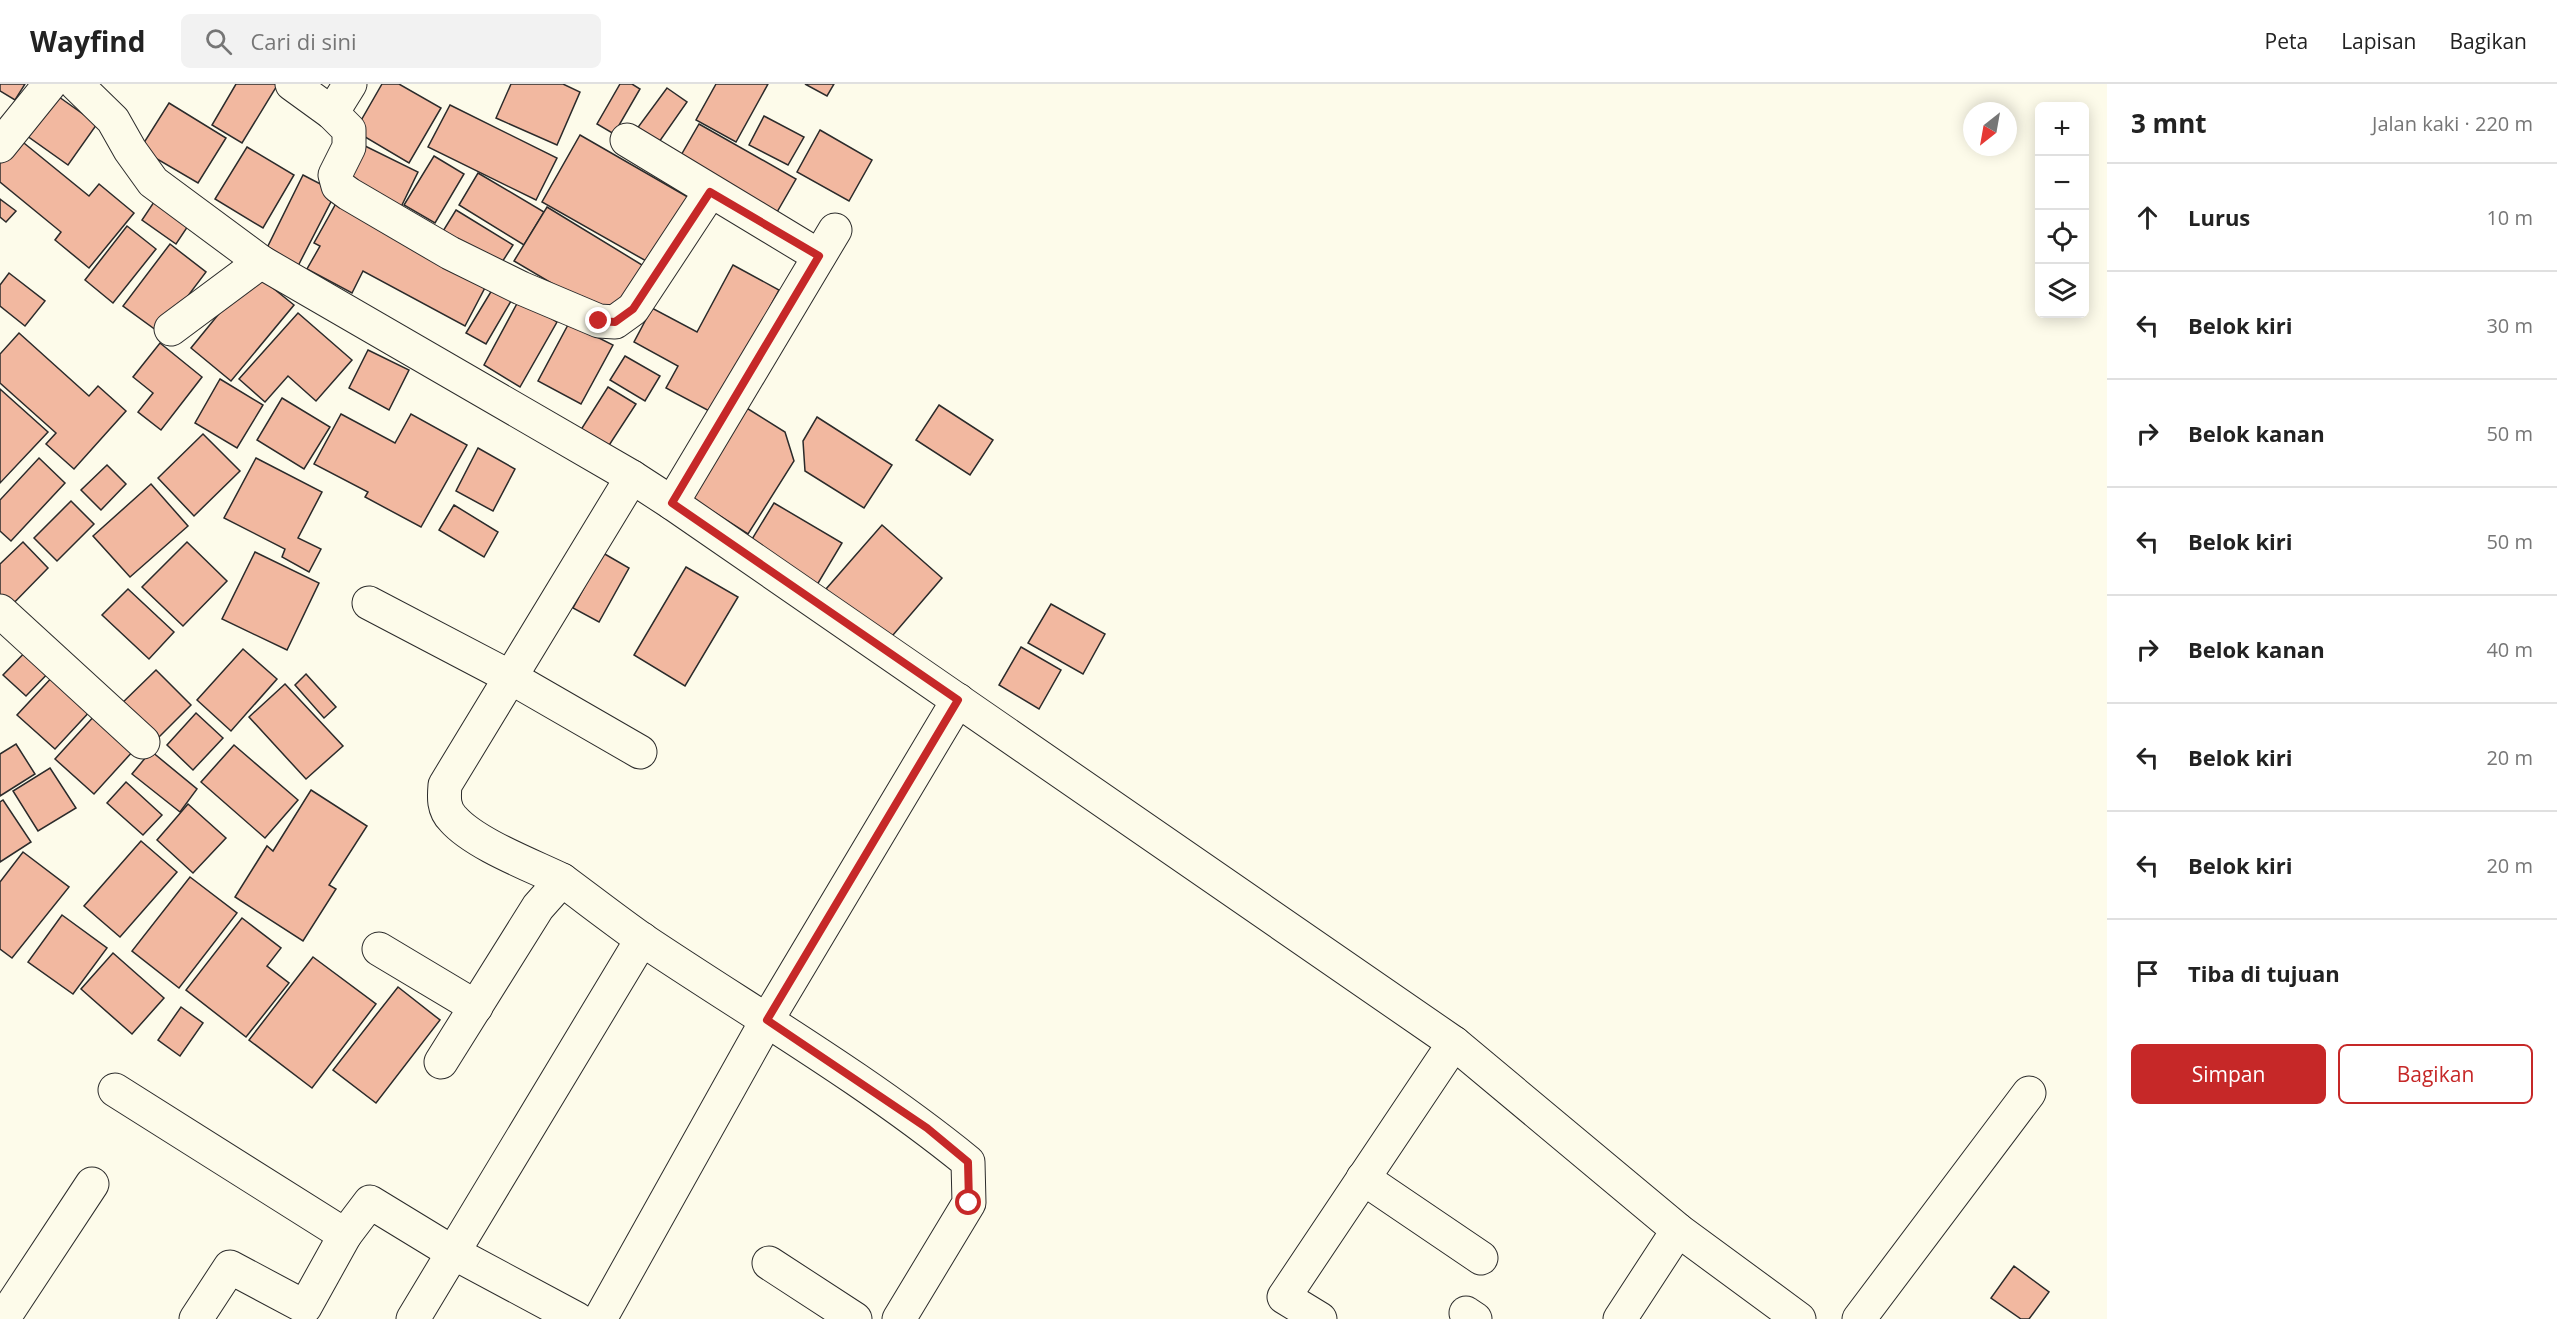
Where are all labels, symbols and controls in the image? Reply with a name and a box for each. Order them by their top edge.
search box [181,14,601,68]
text: Wayfind [30,22,145,60]
icon: search [202,25,235,58]
text: Cari di sini [250,26,357,56]
text: Peta [2265,27,2308,55]
text: Lapisan [2341,27,2416,55]
text: Bagikan [2449,27,2527,55]
north arrow [1963,102,2017,156]
map controls [2035,102,2089,318]
button: + [2035,102,2089,156]
text: 3 mnt [2131,105,2207,141]
text: Jalan kaki · 220 m [2372,110,2533,137]
button: − [2035,156,2089,210]
icon: ahead [2131,201,2164,234]
text: Lurus [2188,202,2250,232]
text: 10 m [2486,204,2533,231]
button: locate [2035,210,2089,264]
button: layers [2035,264,2089,318]
route end [585,307,611,333]
icon: left [2131,309,2164,342]
text: Belok kiri [2188,310,2293,340]
text: 30 m [2486,312,2533,339]
icon: right [2131,417,2164,450]
text: Belok kanan [2188,418,2325,448]
text: 50 m [2486,420,2533,447]
icon: left [2131,525,2164,558]
text: Belok kiri [2188,526,2293,556]
text: 50 m [2486,528,2533,555]
icon: right [2131,633,2164,666]
text: Belok kanan [2188,634,2325,664]
text: 40 m [2486,636,2533,663]
icon: left [2131,741,2164,774]
text: Belok kiri [2188,742,2293,772]
text: 20 m [2486,744,2533,771]
icon: left [2131,849,2164,882]
text: Belok kiri [2188,850,2293,880]
text: 20 m [2486,852,2533,879]
icon: arrive [2131,957,2164,990]
text: Tiba di tujuan [2188,958,2340,988]
button: Simpan [2131,1044,2326,1104]
button: Bagikan [2338,1044,2533,1104]
route start [955,1189,981,1215]

